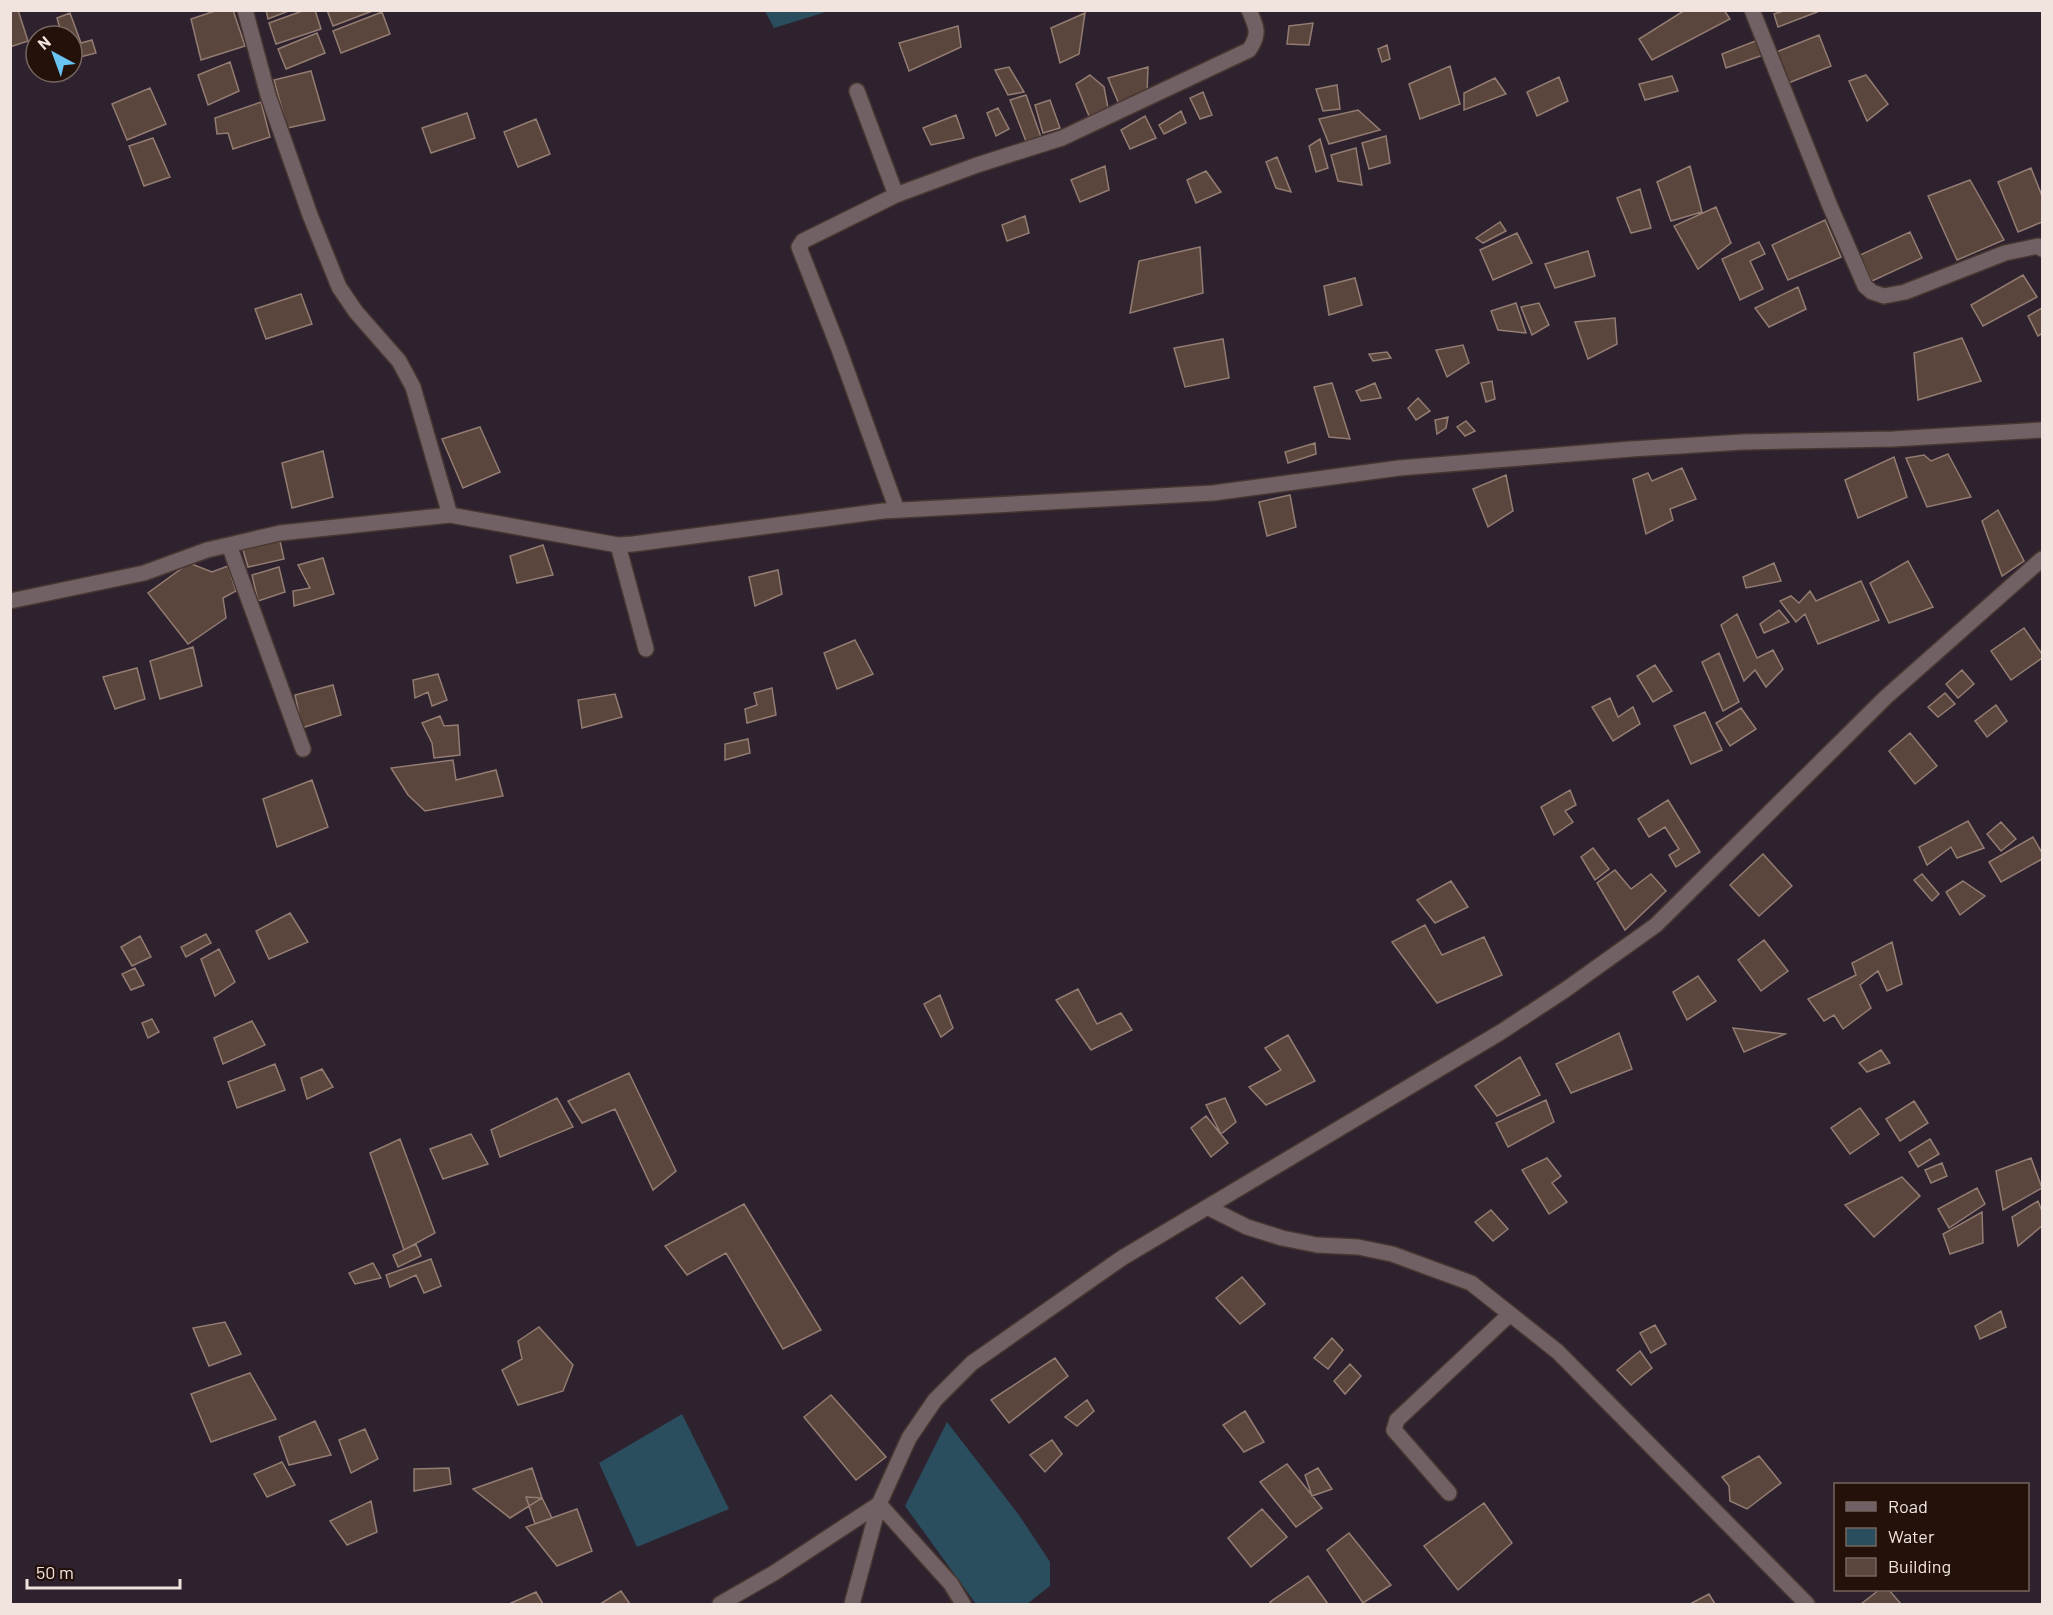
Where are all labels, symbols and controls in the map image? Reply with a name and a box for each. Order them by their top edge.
north arrow [24,24,84,84]
text: N [34,32,54,53]
legend [1834,1483,2029,1591]
text: Road [1888,1495,1928,1517]
text: Water [1888,1525,1935,1547]
scale bar [27,1552,180,1590]
text: Building [1888,1555,1951,1577]
text: 50 m [36,1561,74,1583]

